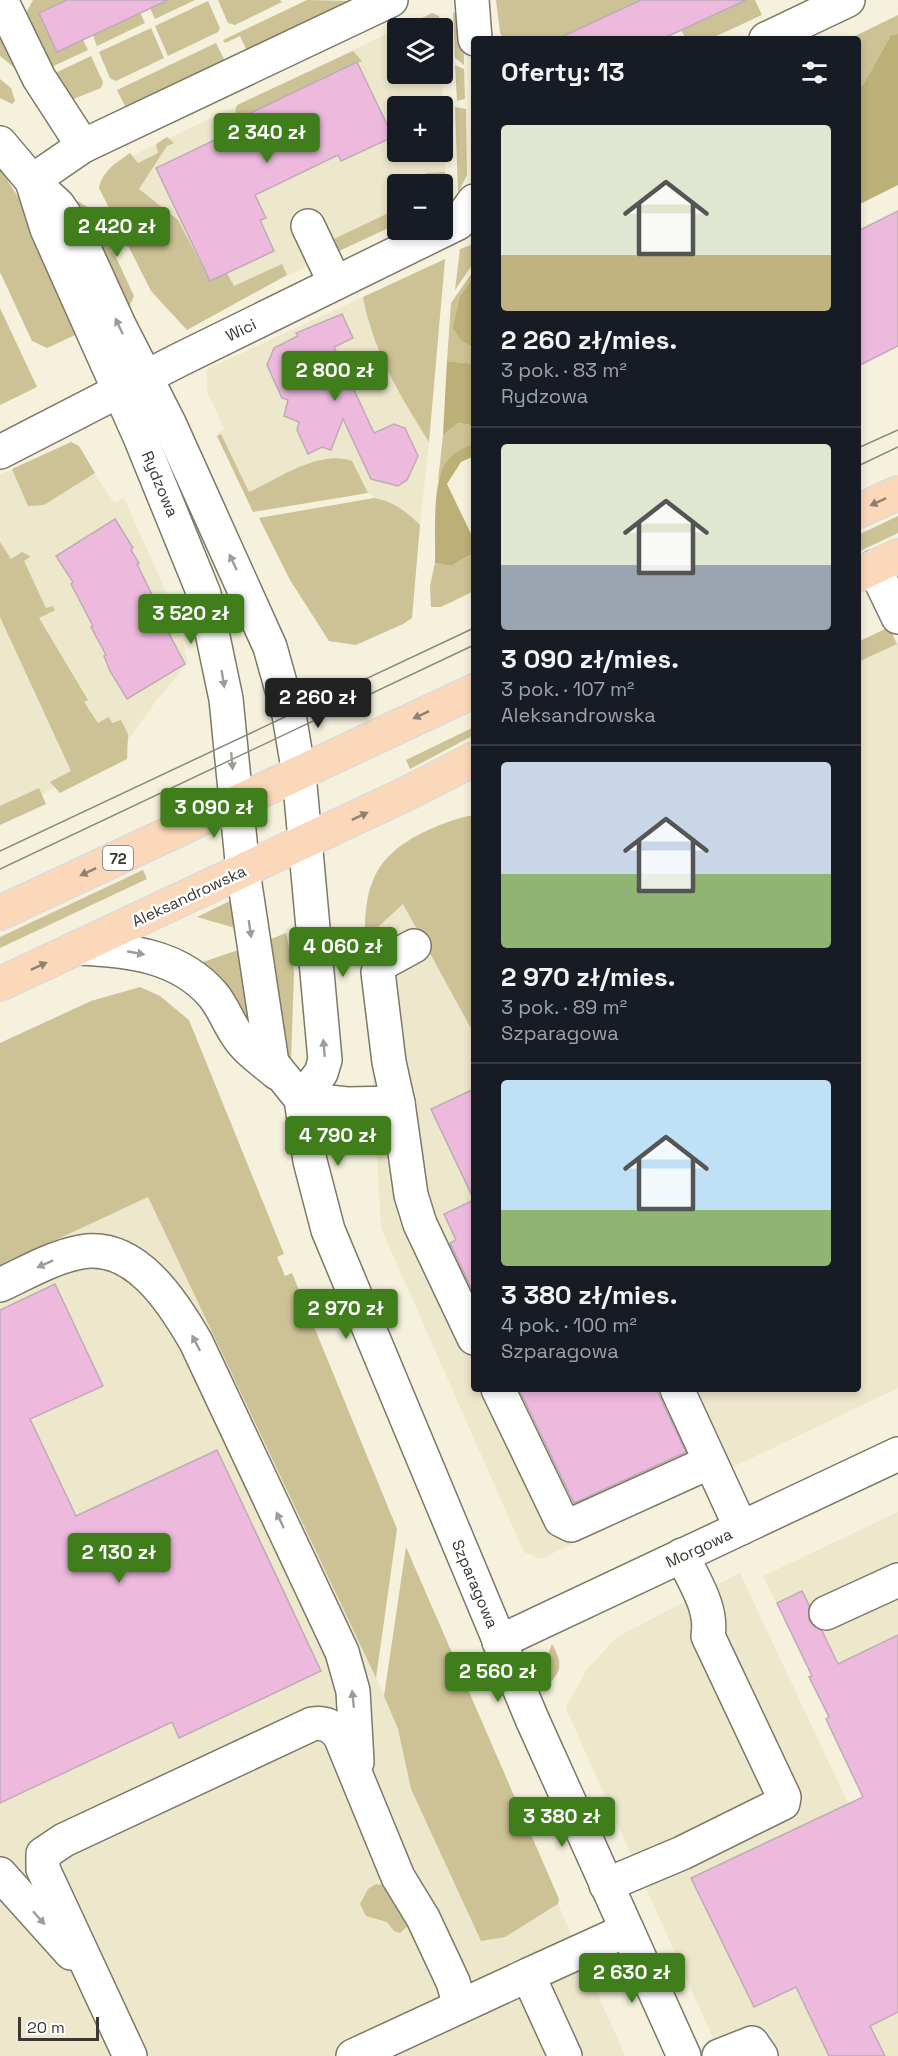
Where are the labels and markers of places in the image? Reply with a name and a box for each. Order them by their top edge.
pin: 2 340 zł [205,113,329,164]
pin: 2 420 zł [55,207,179,258]
pin: 2 800 zł [273,351,397,402]
pin: 3 520 zł [129,594,253,645]
pin: 2 260 zł [256,678,380,729]
pin: 3 090 zł [152,788,276,839]
pin: 4 060 zł [281,927,405,978]
pin: 4 790 zł [276,1116,400,1167]
pin: 2 970 zł [284,1289,408,1340]
pin: 2 130 zł [57,1533,181,1584]
pin: 2 560 zł [436,1652,560,1703]
pin: 3 380 zł [500,1797,624,1848]
pin: 2 630 zł [570,1953,694,2004]

